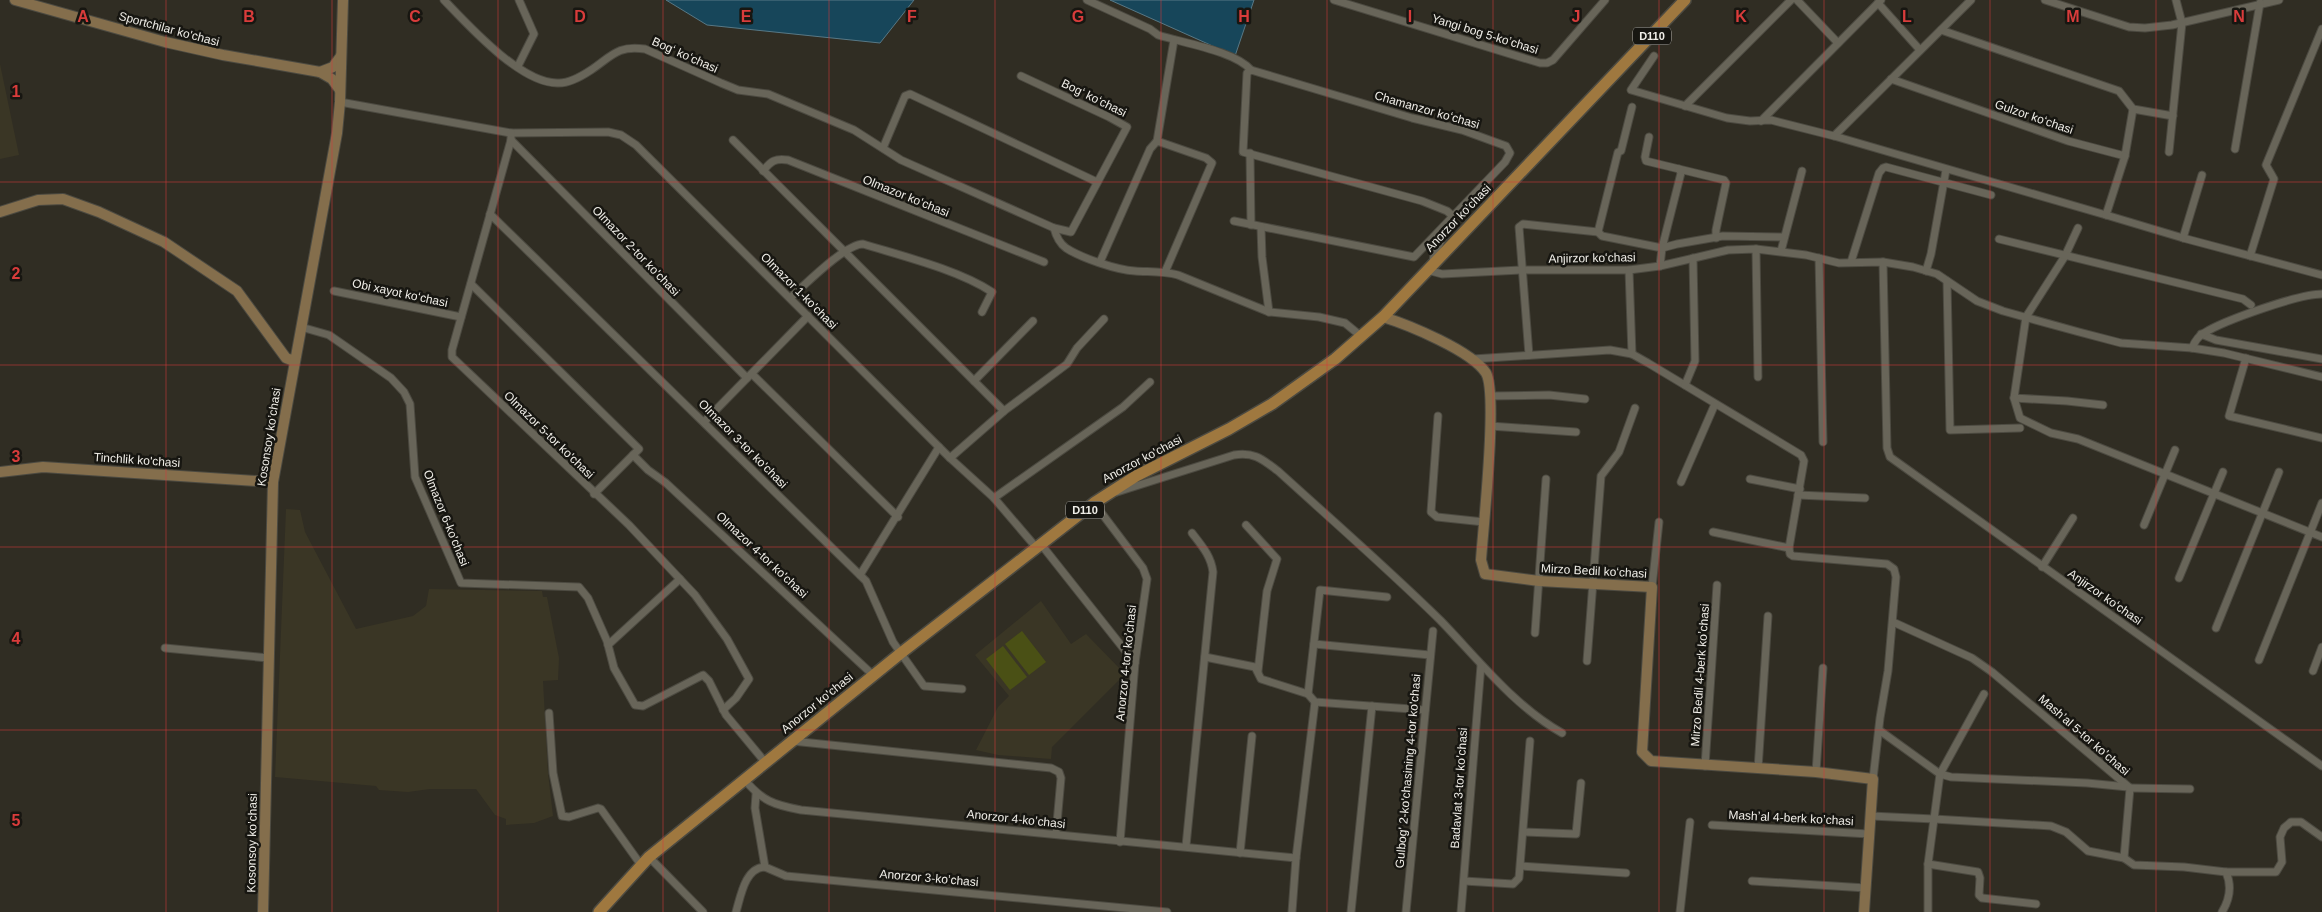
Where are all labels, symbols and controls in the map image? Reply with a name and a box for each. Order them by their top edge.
text: A [77,8,89,25]
text: B [243,8,255,25]
text: C [409,8,421,25]
text: D [574,8,586,25]
text: E [741,8,752,25]
text: F [907,8,917,25]
text: G [1072,8,1084,25]
text: H [1238,8,1250,25]
text: I [1408,8,1412,25]
text: J [1572,8,1580,25]
text: K [1735,8,1747,25]
text: L [1902,8,1912,25]
text: M [2066,8,2080,25]
text: N [2233,8,2245,25]
street label: Sportchilar ko'chasi [117,9,221,49]
street label: Yangi bog 5-koʼchasi [1430,11,1540,57]
road number: D110 [1633,28,1671,44]
street label: Bogʻ koʻchasi [650,34,720,76]
street label: Bogʻ koʻchasi [1059,76,1129,120]
text: 1 [12,83,21,100]
street label: Chamanzor koʻchasi [1373,88,1481,132]
street label: Gulzor koʻchasi [1993,97,2075,137]
street label: Olmazor koʻchasi [861,172,951,220]
street label: Anorzor ko'chasi [1422,181,1494,255]
street label: Olmazor 2-tor ko'chasi [589,203,683,299]
street label: Olmazor 1-ko'chasi [758,250,840,332]
street label: Anjirzor koʻchasi [1548,250,1636,266]
text: 2 [12,265,21,282]
street label: Obi xayot koʻchasi [351,276,449,310]
street label: Kosonsoy ko’chasi [254,387,284,487]
street label: Olmazor 5-tor ko'chasi [501,388,597,482]
street label: Olmazor 3-tor ko'chasi [696,397,790,491]
street label: Anorzor ko'chasi [1100,432,1184,486]
text: 3 [12,448,21,465]
street label: Tinchlik ko'chasi [93,450,181,470]
street label: Olmazor 6-ko'chasi [420,468,472,568]
road number: D110 [1066,502,1104,518]
street label: Olmazor 4-tor ko'chasi [713,509,811,601]
street label: Mirzo Bedil koʻchasi [1541,561,1647,581]
street label: Anjirzor koʻchasi [2065,566,2145,628]
street label: Mirzo Bedil 4-berk koʼchasi [1688,603,1712,747]
street label: Anorzor 4-tor koʼchasi [1113,604,1139,722]
text: 4 [12,630,21,647]
street label: Anorzor ko'chasi [778,670,856,736]
street label: Gulbog' 2-ko'chasining 4-tor ko'chasi [1393,673,1423,869]
street label: Mashʼal 5-tor koʼchasi [2036,692,2132,778]
street label: Badavlat 3-tor koʼchasi [1448,727,1470,849]
street label: Kosonsoy ko’chasi [244,793,260,893]
street label: Аnorzor 4-koʼchasi [966,807,1066,831]
street label: Mashʼal 4-berk koʼchasi [1728,808,1854,828]
text: 5 [12,812,21,829]
street label: Аnorzor 3-koʼchasi [879,867,979,889]

